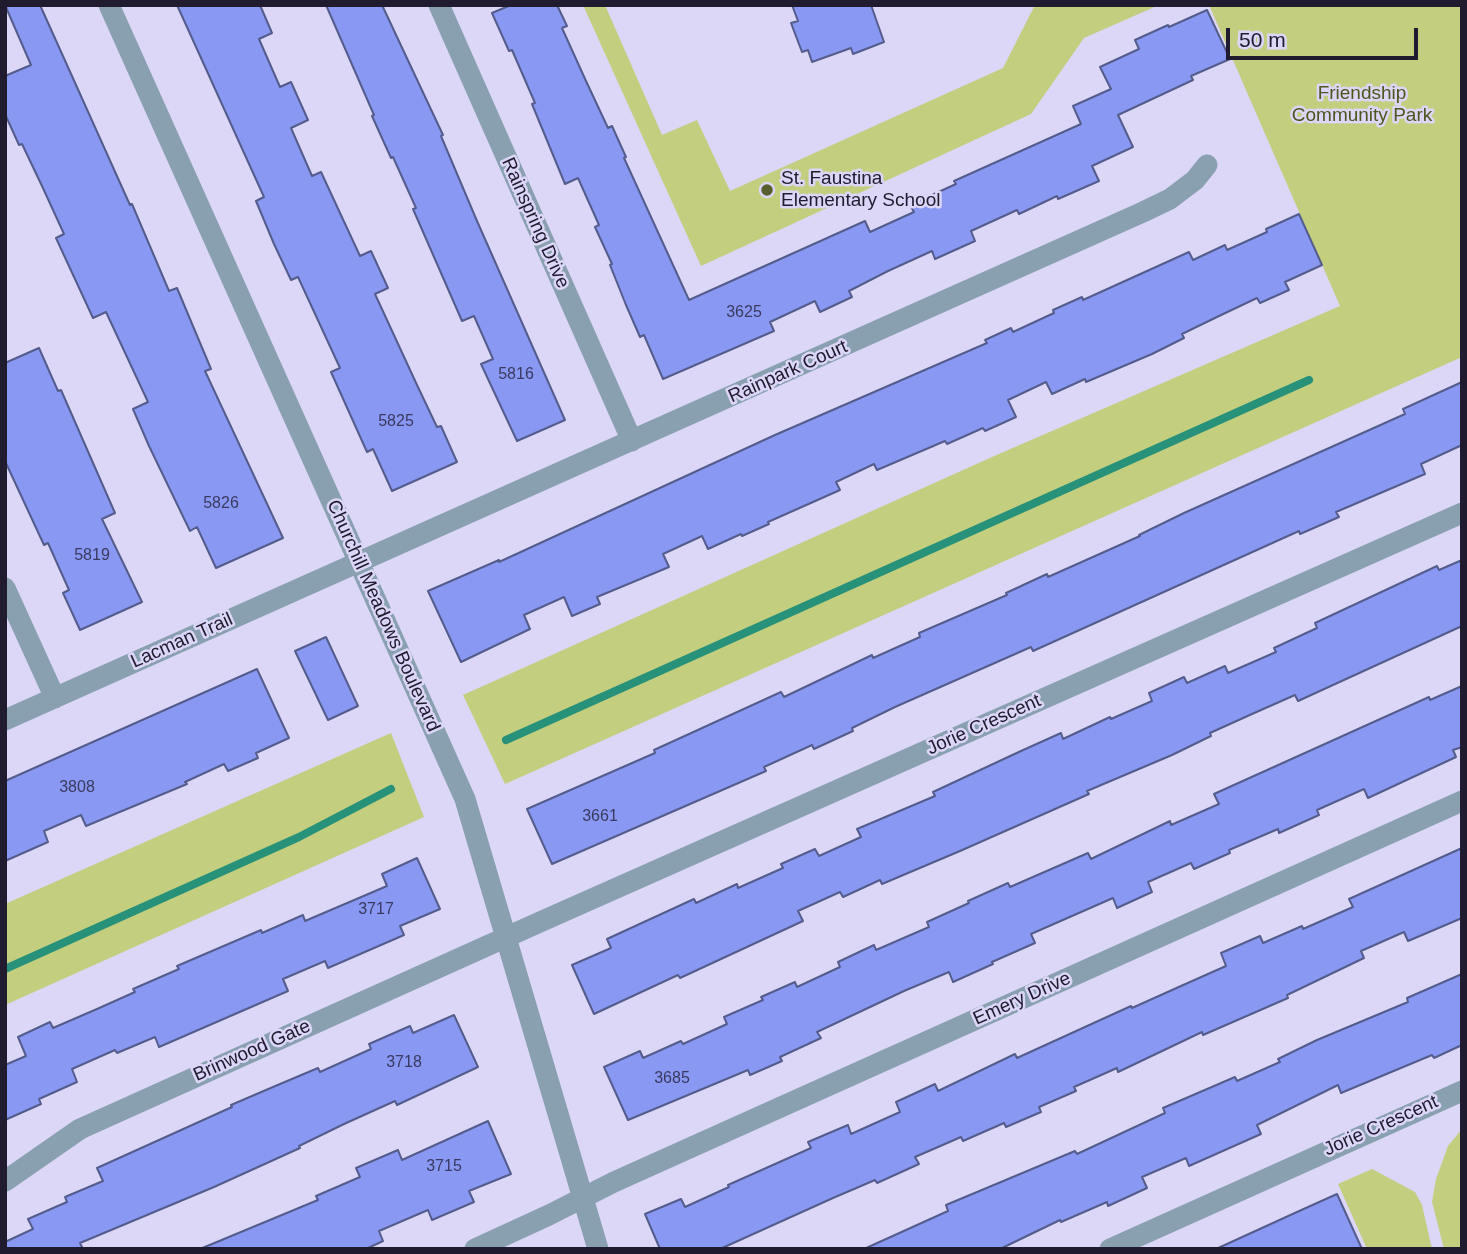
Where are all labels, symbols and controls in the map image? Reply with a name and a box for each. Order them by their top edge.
scale bar [1229,14,1422,58]
text: 50 m [1239,28,1286,51]
park label: Friendship Community Park [1292,83,1432,127]
street label: Rainspring Drive [496,154,574,292]
place label: St. Faustina Elementary School [781,168,940,212]
marker: St. Faustina Elementary School [759,182,775,198]
house number: 3625 [726,303,762,323]
street label: Rainpark Court [725,336,851,408]
house number: 5816 [498,365,534,385]
house number: 5825 [378,412,414,432]
house number: 5826 [203,494,239,514]
street label: Churchill Meadows Boulevard [321,497,445,735]
house number: 5819 [74,546,110,566]
street label: Lacman Trail [128,608,236,674]
street label: Jorie Crescent [923,690,1045,760]
house number: 3808 [59,778,95,798]
house number: 3661 [582,807,618,827]
house number: 3717 [358,900,394,920]
street label: Emery Drive [970,967,1074,1031]
street label: Brinwood Gate [190,1015,314,1087]
house number: 3718 [386,1053,422,1073]
house number: 3685 [654,1069,690,1089]
street label: Jorie Crescent [1320,1091,1442,1161]
house number: 3715 [426,1157,462,1177]

